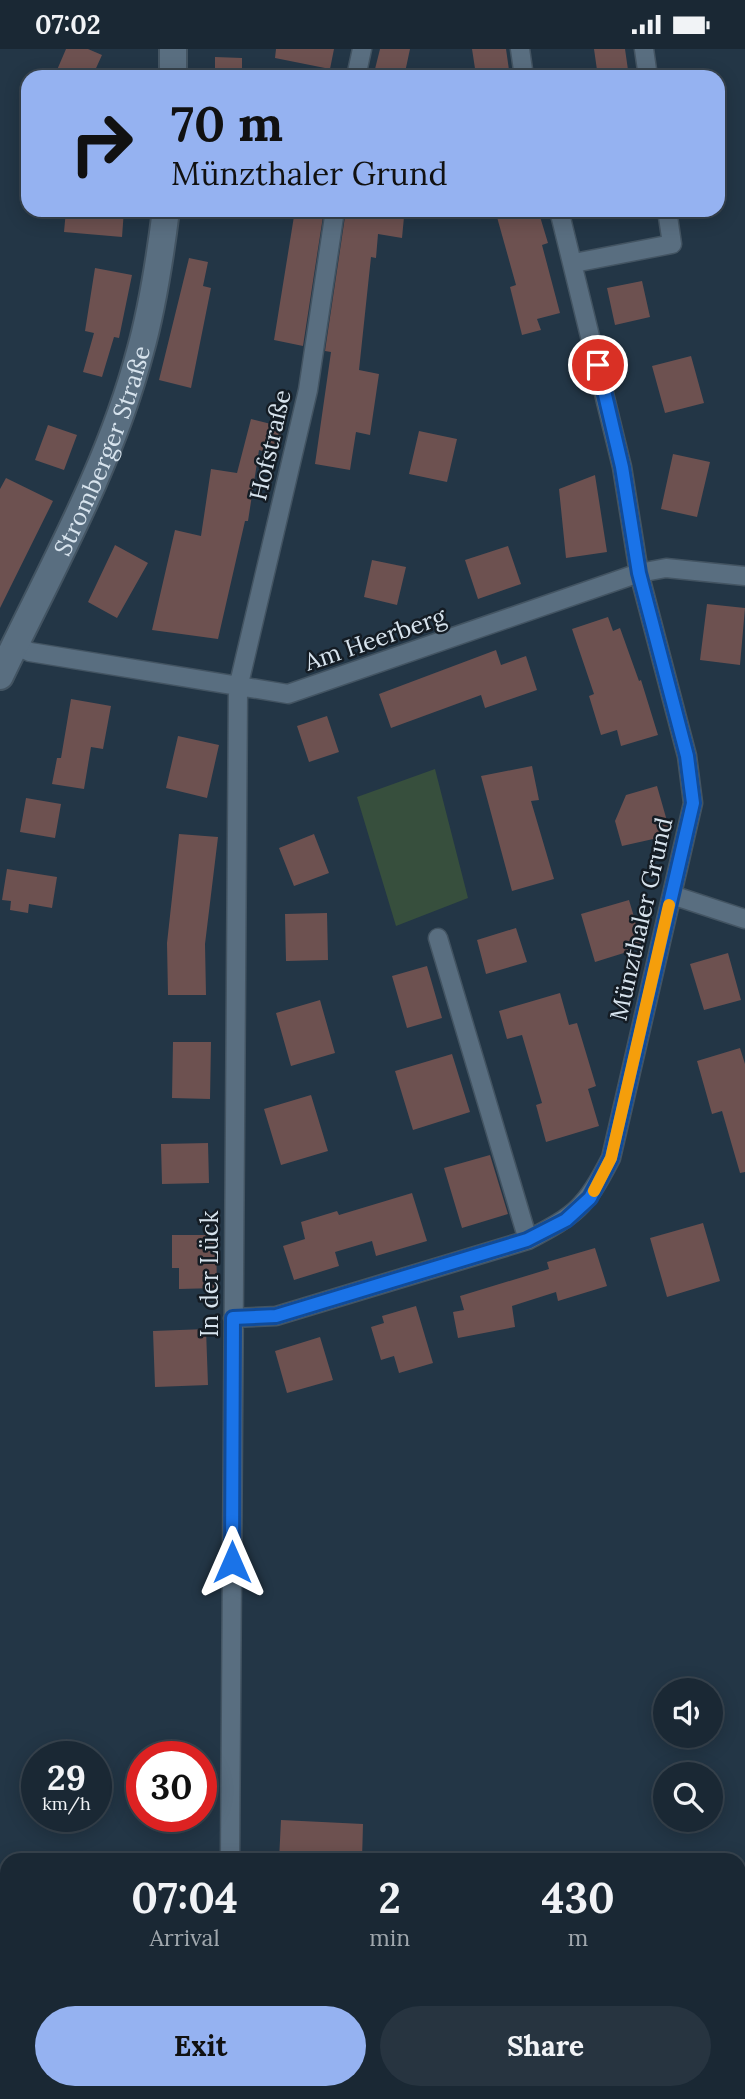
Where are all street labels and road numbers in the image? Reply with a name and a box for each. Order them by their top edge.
street label: Stromberger Straße [46,342,157,561]
street label: Hofstraße [242,387,298,503]
street label: Am Heerberg [299,600,451,678]
street label: Münzthaler Grund [603,814,679,1024]
street label: In der Lück [194,1211,225,1337]

